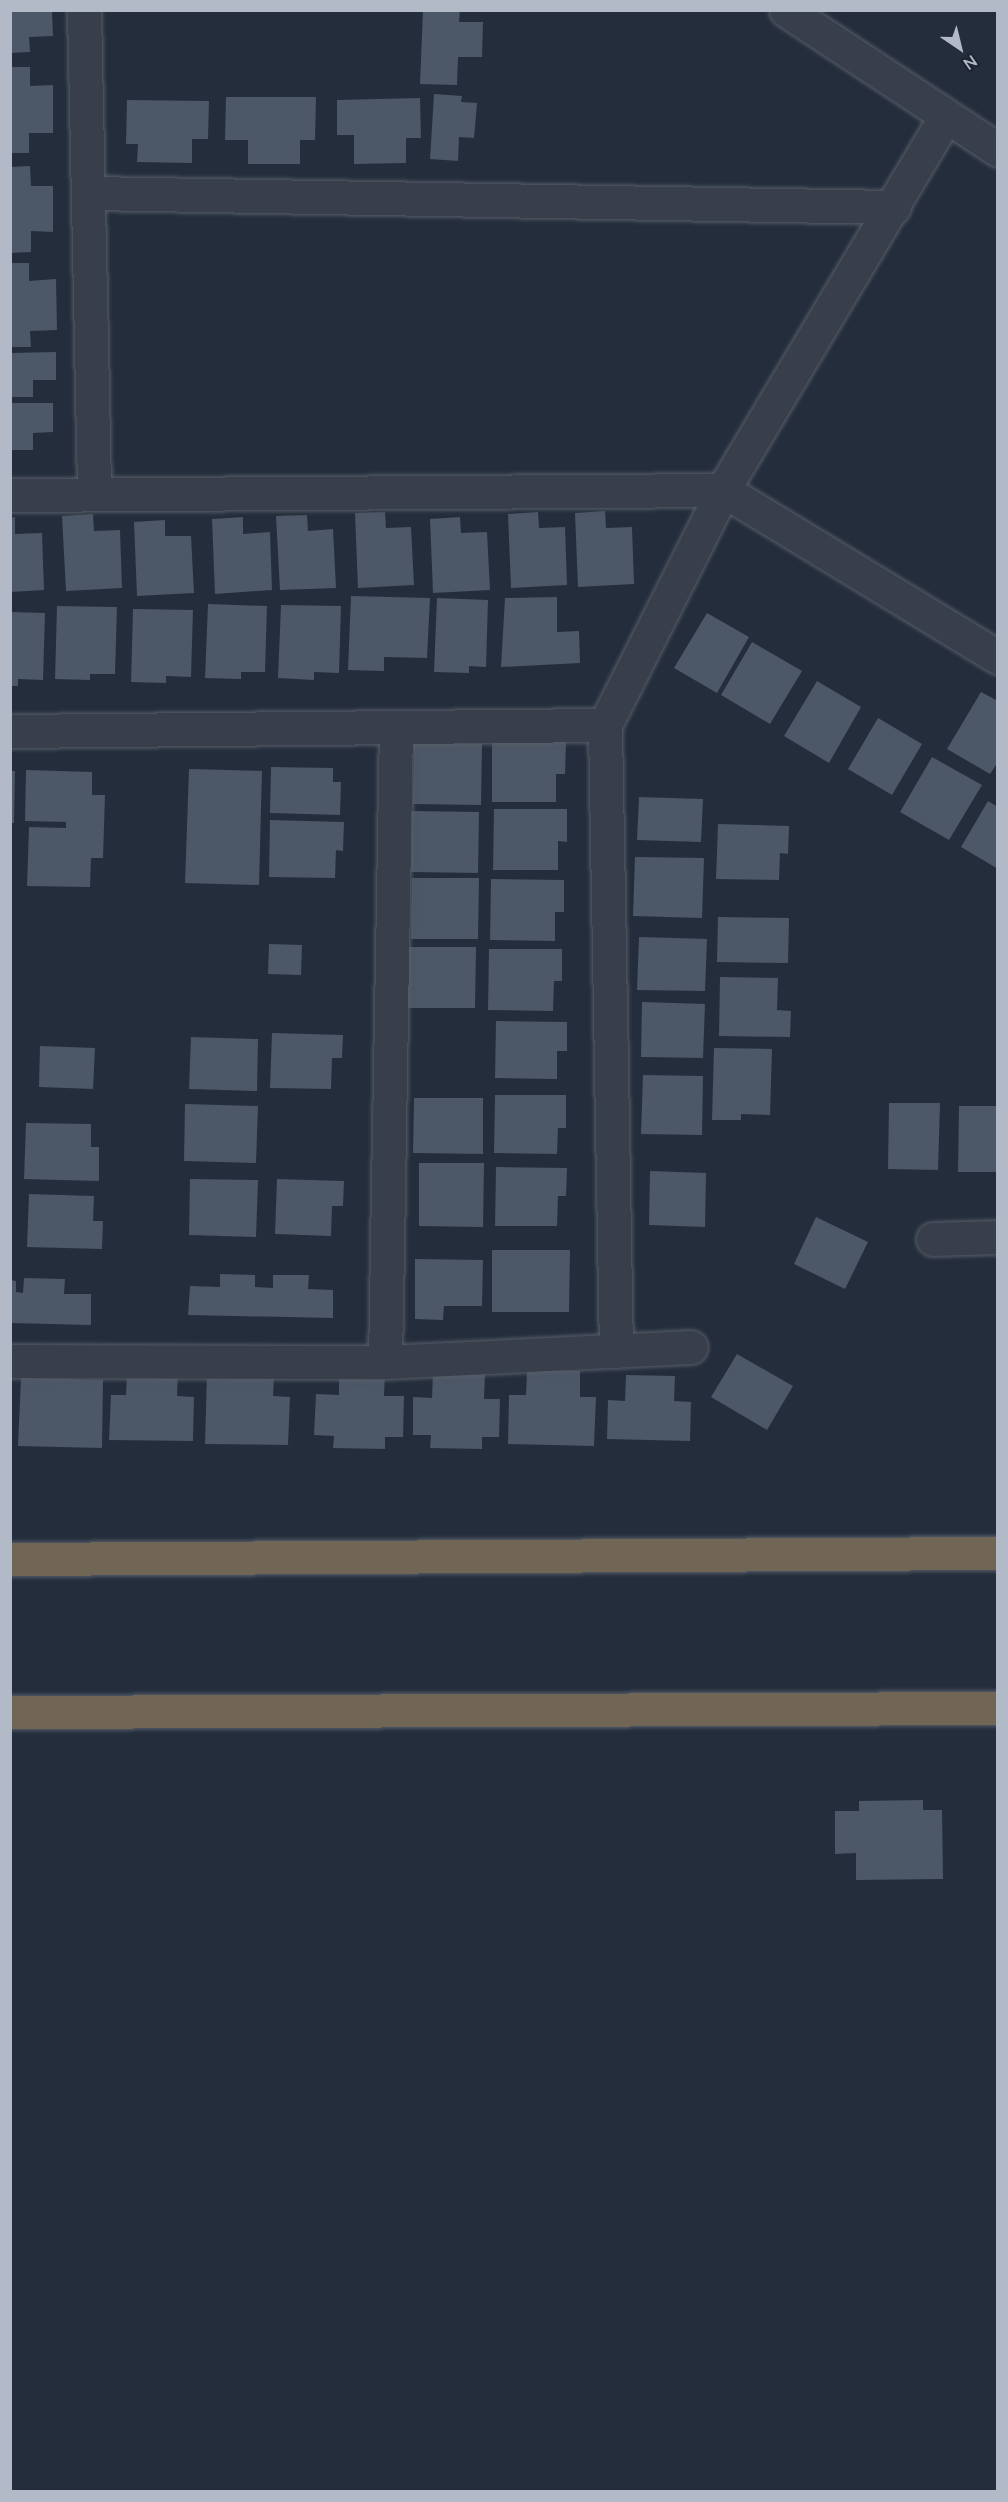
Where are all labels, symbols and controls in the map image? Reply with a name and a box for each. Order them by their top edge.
north arrow [930,18,990,78]
text: N [960,52,981,74]

